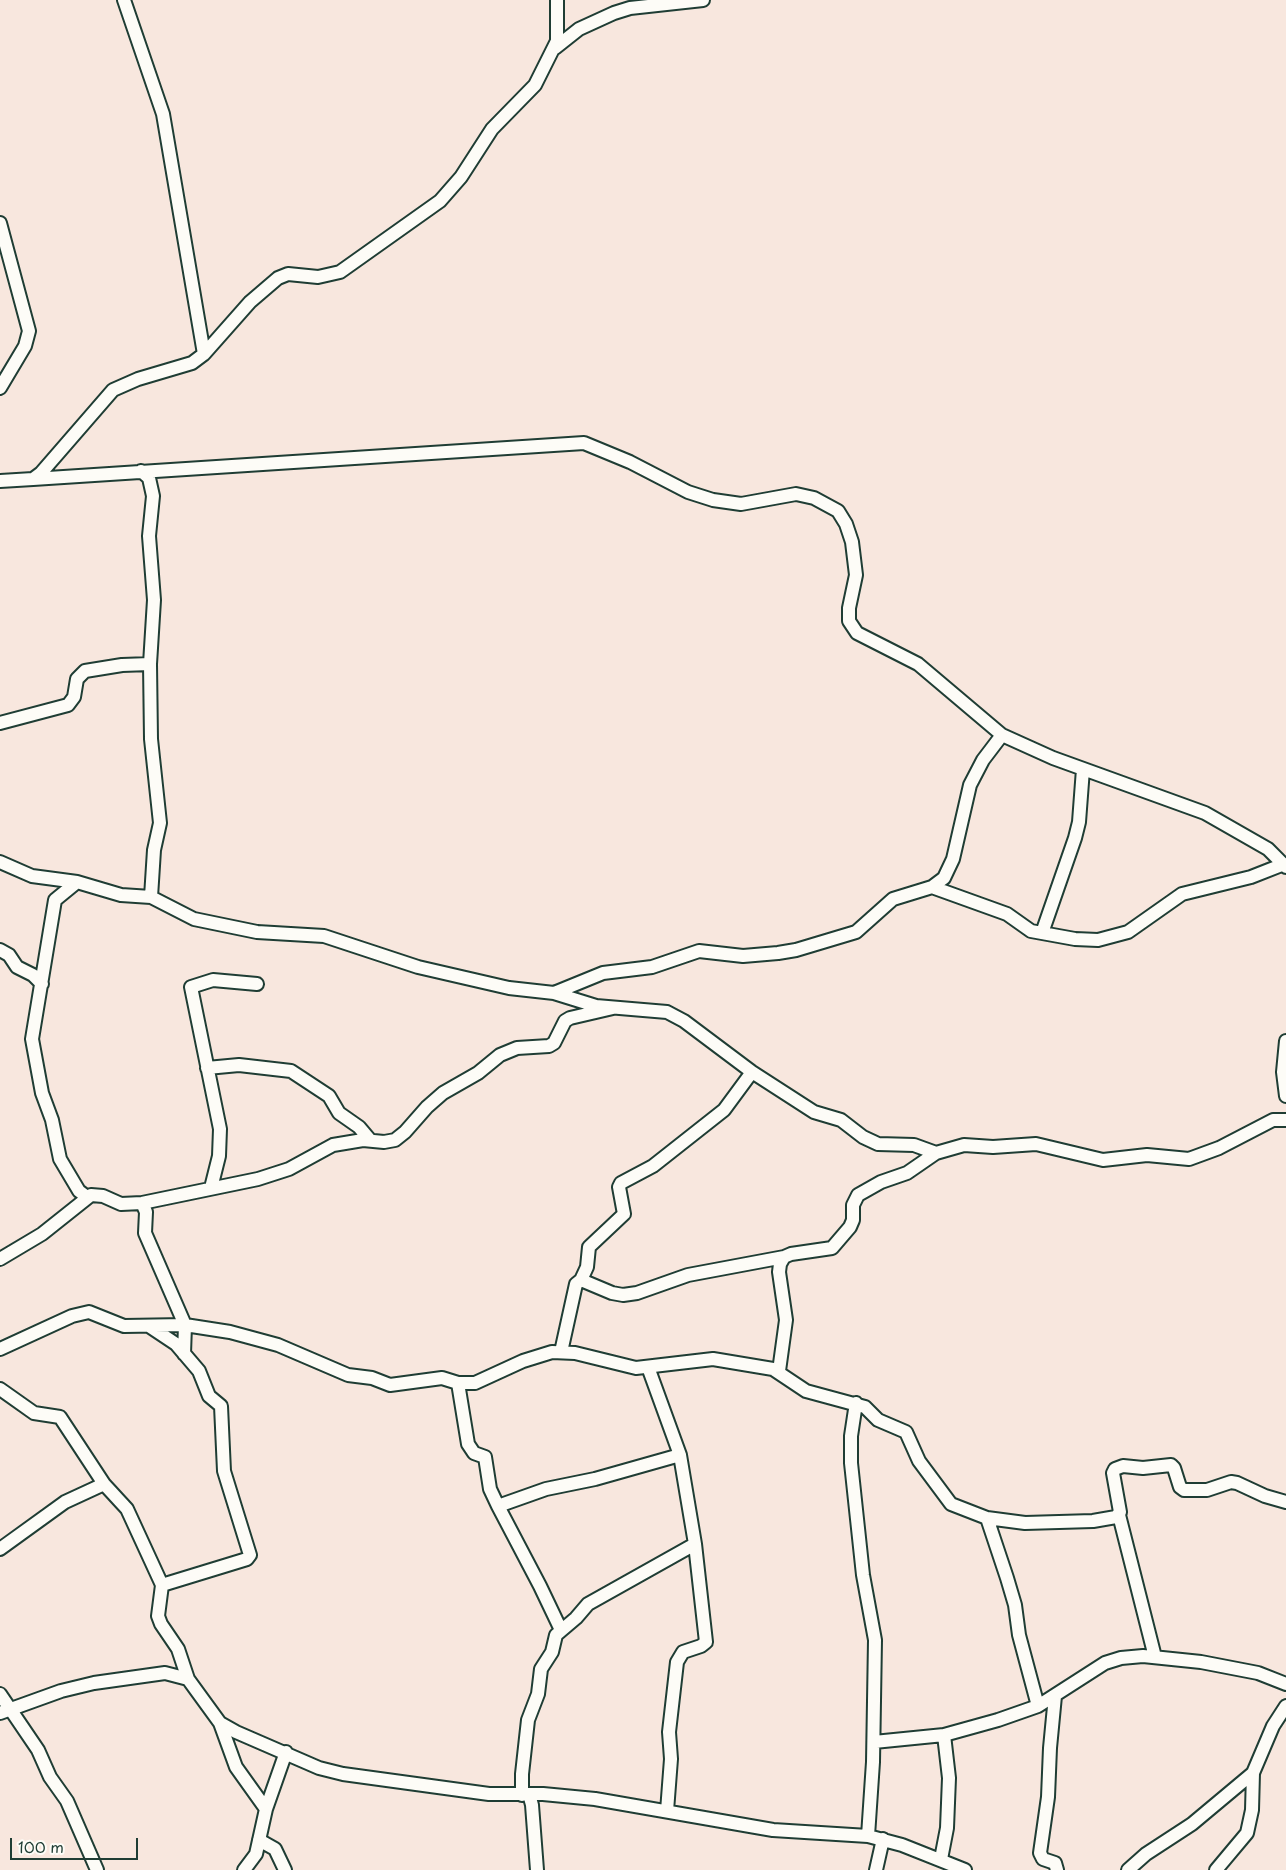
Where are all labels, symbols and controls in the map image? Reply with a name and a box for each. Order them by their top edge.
scale bar [12,1828,140,1860]
text: 100 m [18,1835,64,1858]

